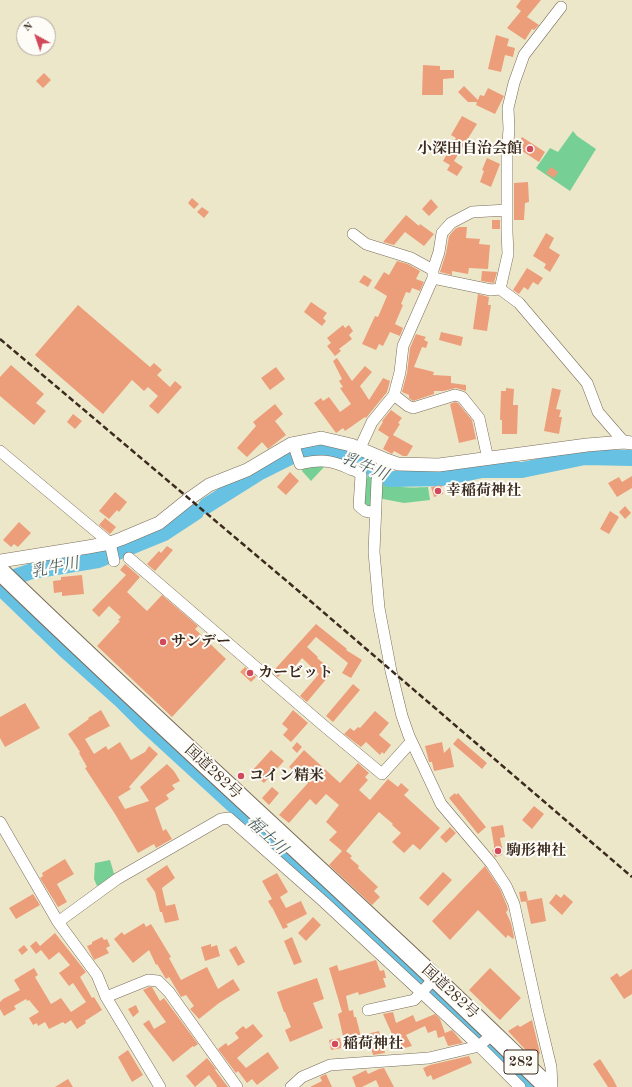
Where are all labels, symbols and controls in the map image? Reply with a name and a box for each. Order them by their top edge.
north arrow [16,16,56,56]
text: N [22,20,35,34]
place label: 小深田自治会館 [417,140,522,158]
marker: 小深田自治会館 [525,144,535,154]
water label: 乳牛川 [339,449,391,485]
place label: 幸稲荷神社 [446,482,521,500]
marker: 幸稲荷神社 [433,486,443,496]
water label: 乳牛川 [30,554,80,582]
place label: サンデー [171,633,231,651]
marker: サンデー [158,637,168,647]
place label: カービット [258,664,333,682]
marker: カービット [245,668,255,678]
street label: 国道282号 [181,741,245,803]
place label: コイン精米 [249,767,324,785]
marker: コイン精米 [236,771,246,781]
water label: 福士川 [243,813,291,859]
place label: 駒形神社 [506,842,566,860]
marker: 駒形神社 [493,846,503,856]
street label: 国道282号 [418,961,482,1023]
place label: 稲荷神社 [343,1035,403,1053]
marker: 稲荷神社 [330,1039,340,1049]
road number: 282 [504,1050,538,1074]

